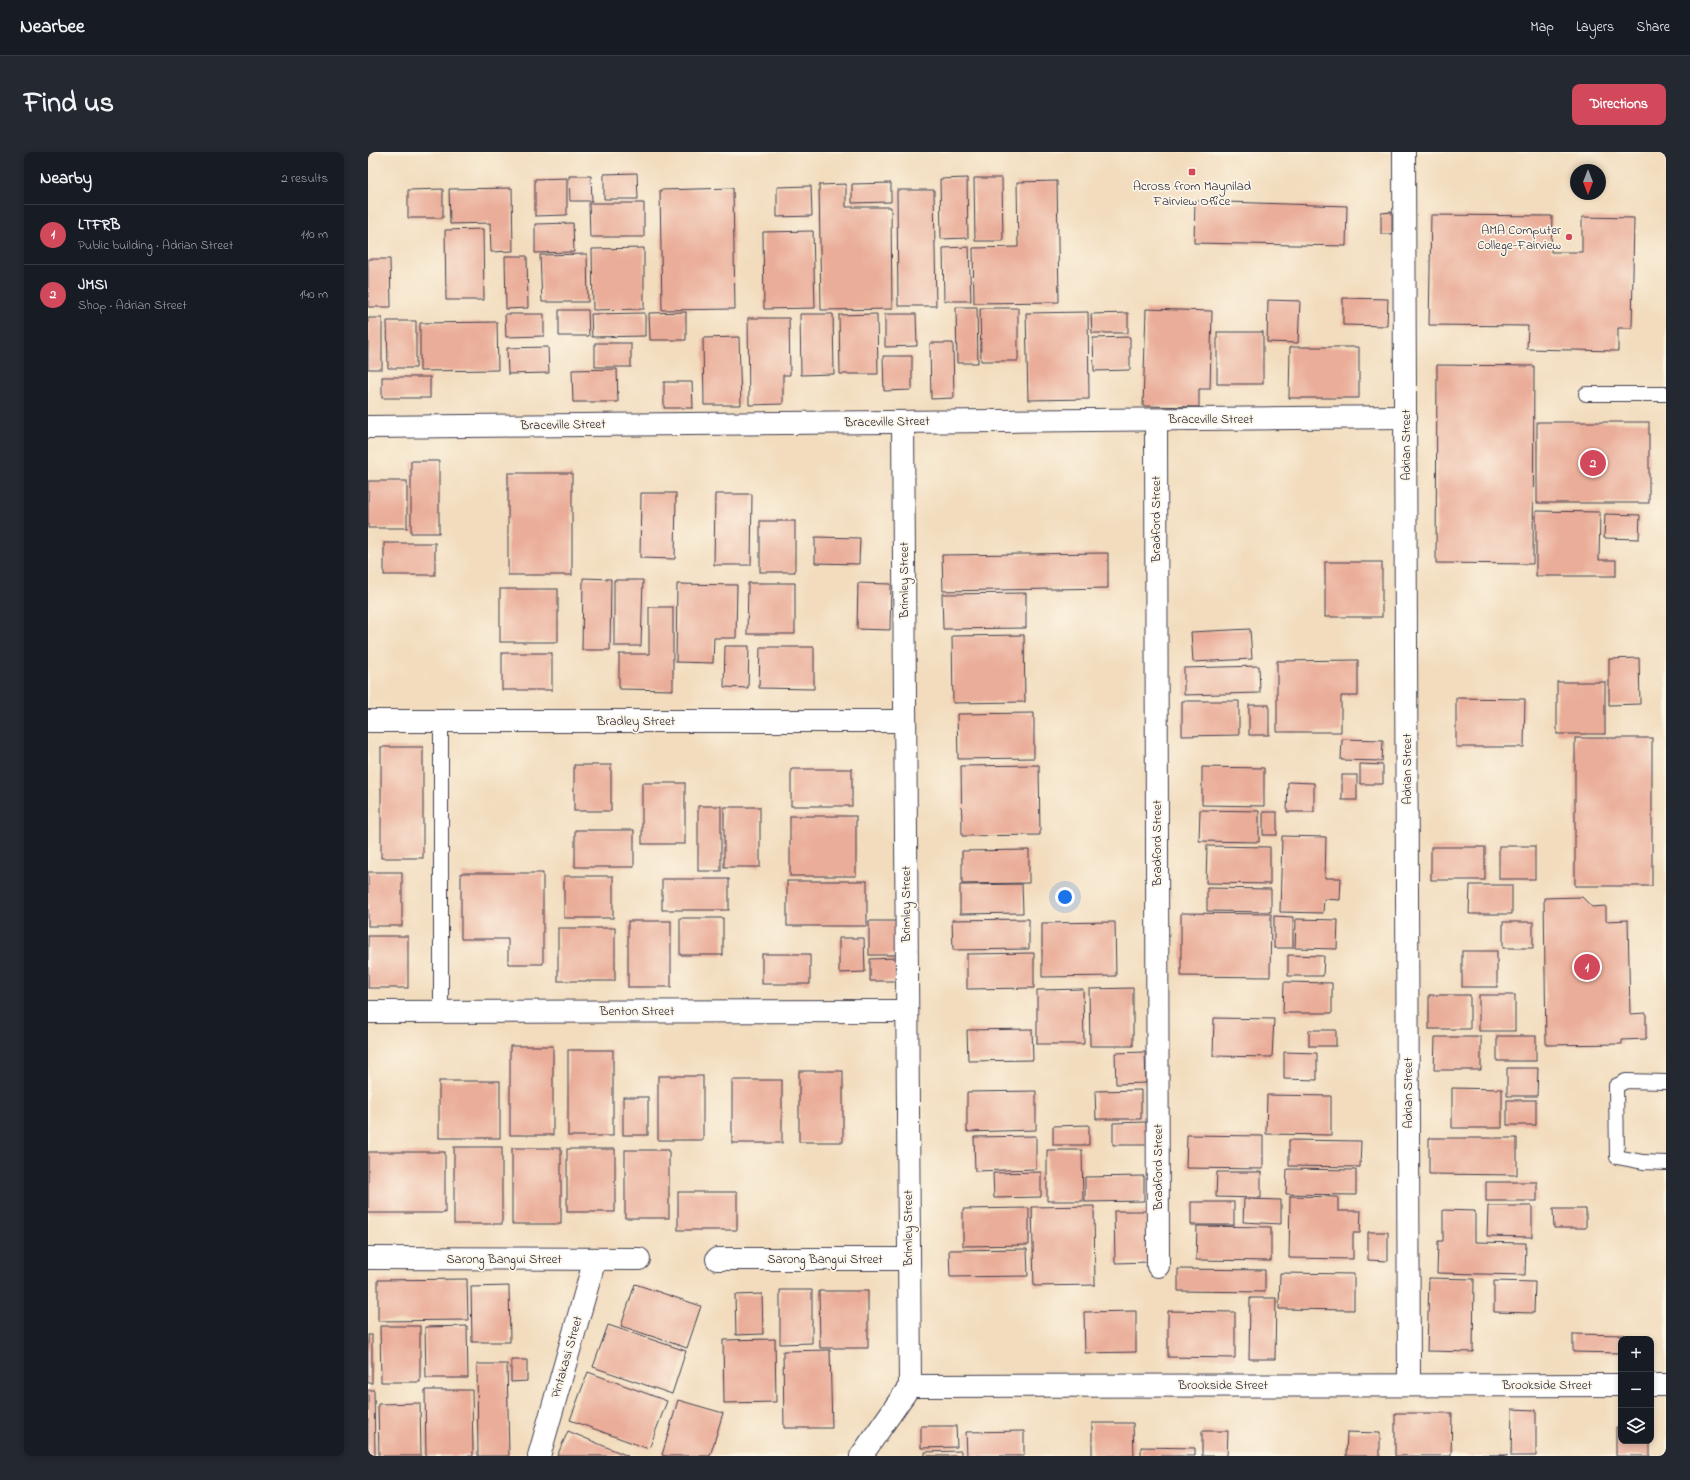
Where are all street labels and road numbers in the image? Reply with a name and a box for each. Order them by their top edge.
street label: Adrian Street [1397,409,1416,481]
street label: Braceville Street [1168,410,1254,429]
street label: Braceville Street [843,412,930,432]
street label: Braceville Street [519,415,606,435]
street label: Bradford Street [1147,475,1166,563]
street label: Brimley Street [895,541,915,619]
street label: Bradley Street [596,712,676,732]
street label: Adrian Street [1398,733,1417,805]
street label: Bradford Street [1148,799,1167,887]
street label: Brimley Street [897,865,917,943]
street label: Benton Street [599,1002,675,1021]
street label: Adrian Street [1399,1057,1418,1129]
street label: Bradford Street [1149,1123,1168,1211]
street label: Brimley Street [899,1189,919,1267]
street label: Sarong Bangui Street [446,1250,562,1270]
street label: Sarong Bangui Street [767,1250,883,1270]
street label: Pintakasi Street [546,1313,588,1400]
street label: Brookside Street [1177,1376,1268,1395]
street label: Brookside Street [1501,1376,1592,1395]

